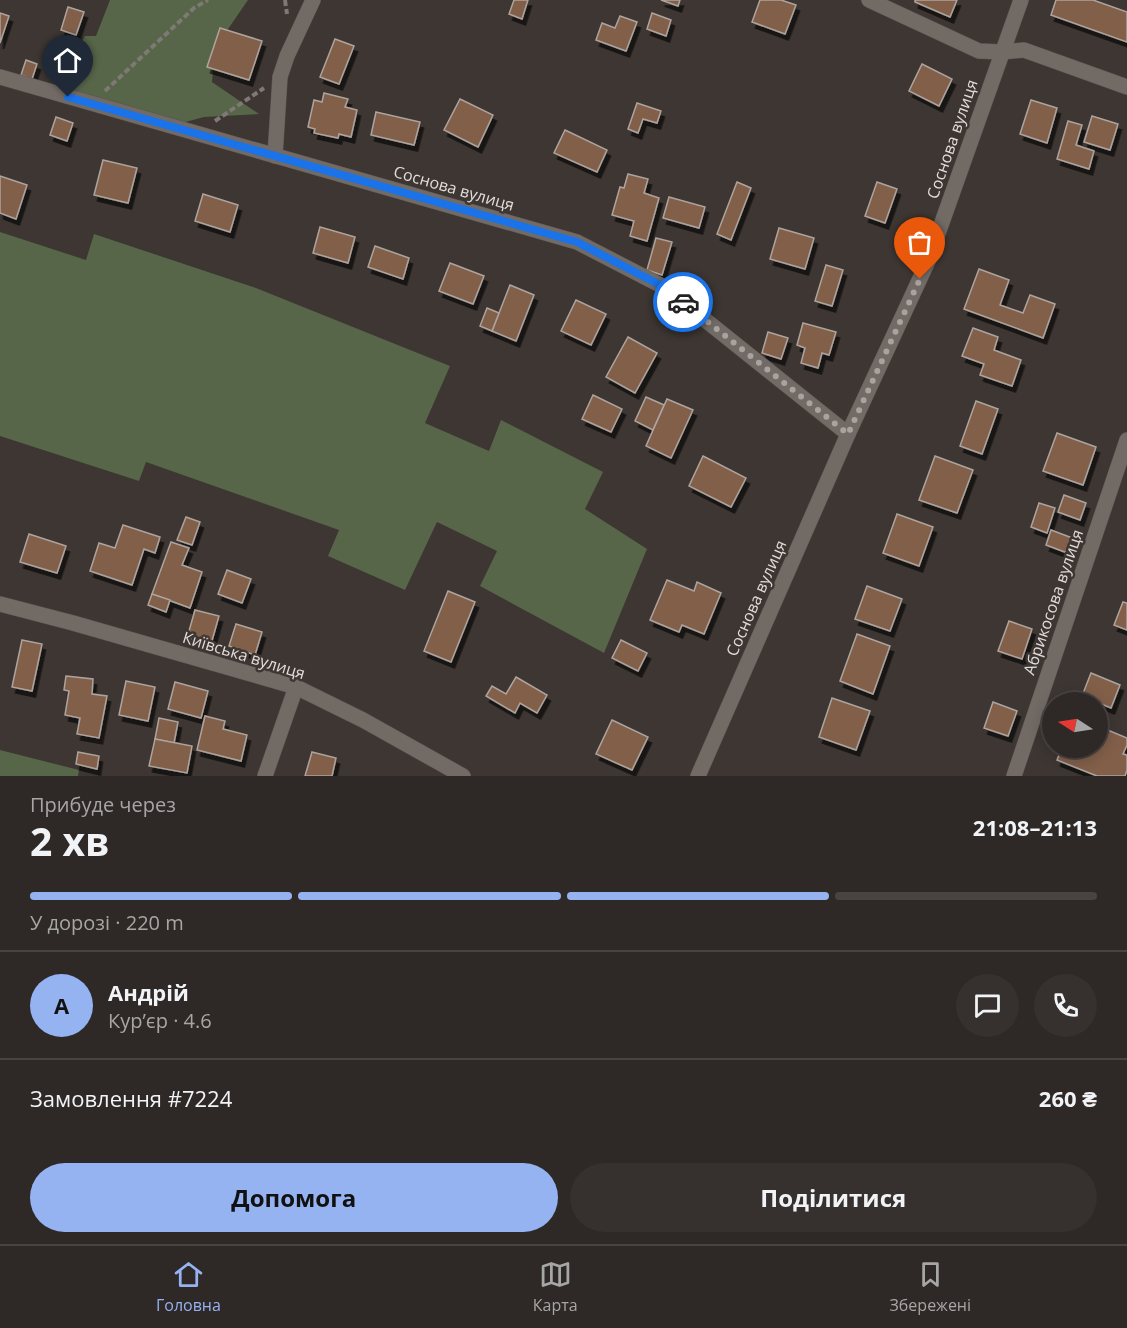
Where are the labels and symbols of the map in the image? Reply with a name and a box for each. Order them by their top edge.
pin [42,35,93,97]
street label: Соснова вулиця [921,76,983,202]
street label: Соснова вулиця [391,160,517,216]
pin [894,217,945,279]
courier [653,272,713,332]
street label: Абрикосова вулиця [1018,526,1088,678]
street label: Соснова вулиця [721,537,791,659]
street label: Київська вулиця [180,626,308,684]
north arrow [1042,692,1108,758]

